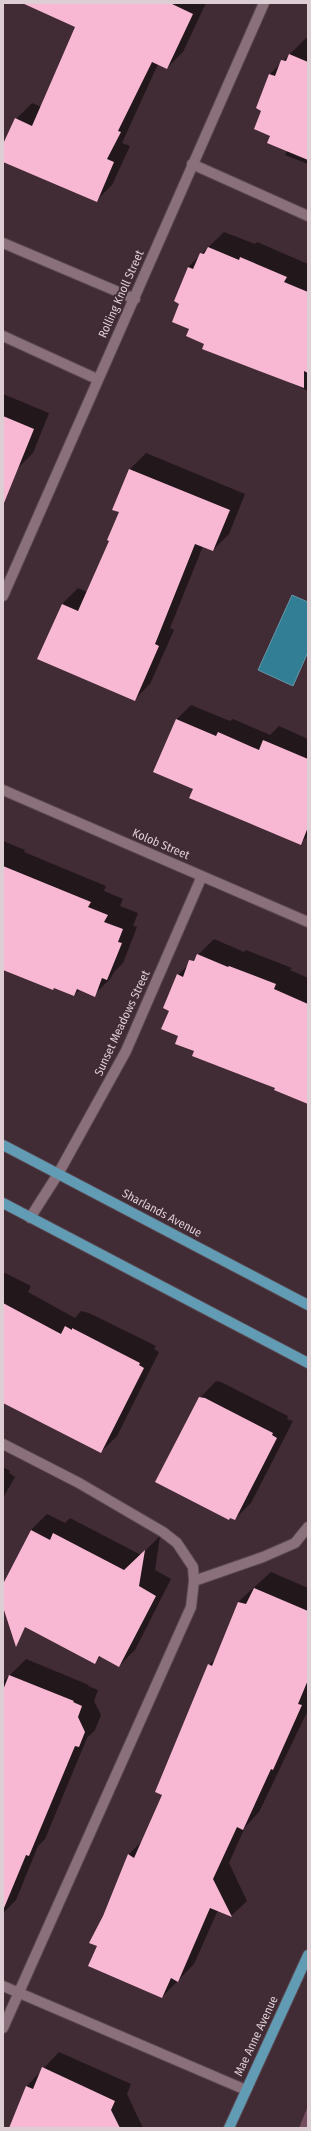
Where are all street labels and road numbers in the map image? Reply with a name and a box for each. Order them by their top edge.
street label: Rolling Knoll Street [95,248,147,340]
street label: Kolob Street [130,826,192,862]
street label: Sunset Meadows Street [91,968,153,1078]
street label: Sharlands Avenue [120,1186,204,1240]
street label: Mae Anne Avenue [231,1994,281,2078]

